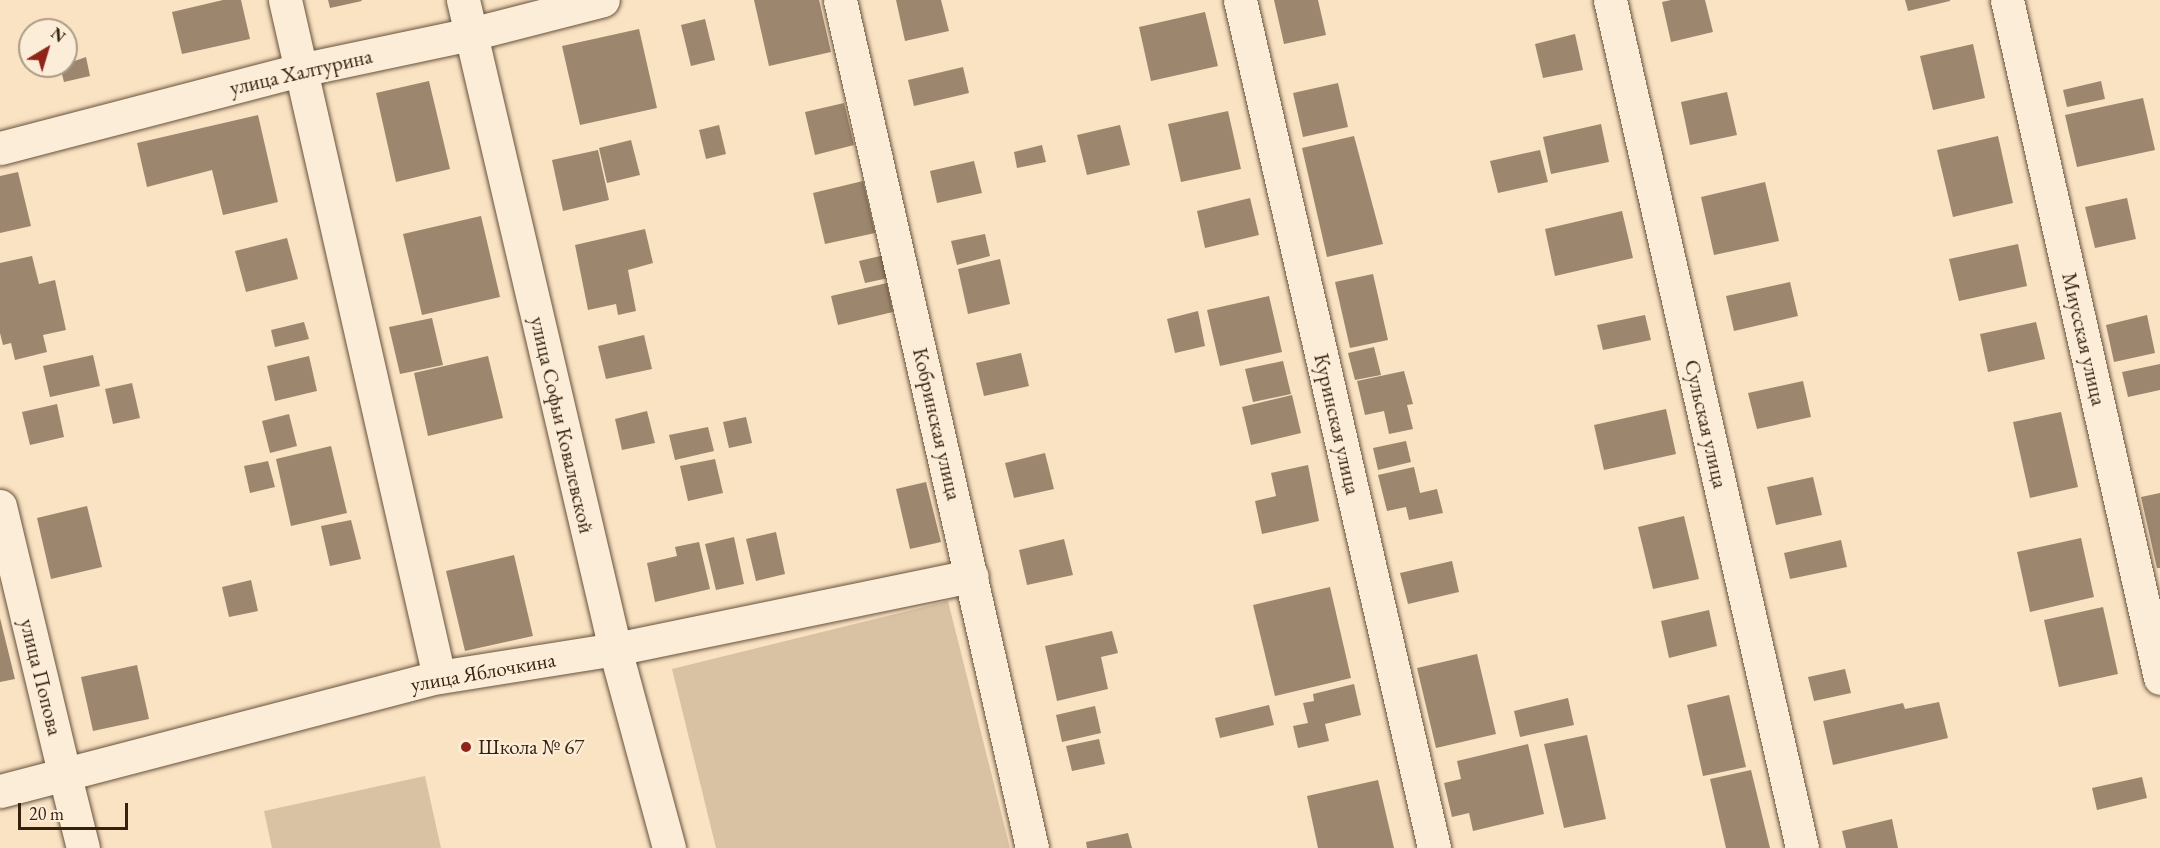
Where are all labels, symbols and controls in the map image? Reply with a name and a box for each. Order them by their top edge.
north arrow [18,18,78,78]
text: N [47,23,70,47]
street label: улица Халтурина [227,43,375,101]
street label: Миусская улица [2056,270,2112,408]
street label: улица Софьи Ковалевской [525,314,599,536]
street label: Кобринская улица [907,345,967,503]
street label: Куринская улица [1309,351,1365,497]
street label: Сульская улица [1679,357,1733,491]
street label: улица Попова [14,616,68,738]
street label: улица Яблочкина [409,647,557,697]
place label: Школа № 67 [478,734,584,760]
marker: Школа № 67 [459,740,473,754]
scale bar [21,791,130,829]
text: 20 m [29,802,64,825]

